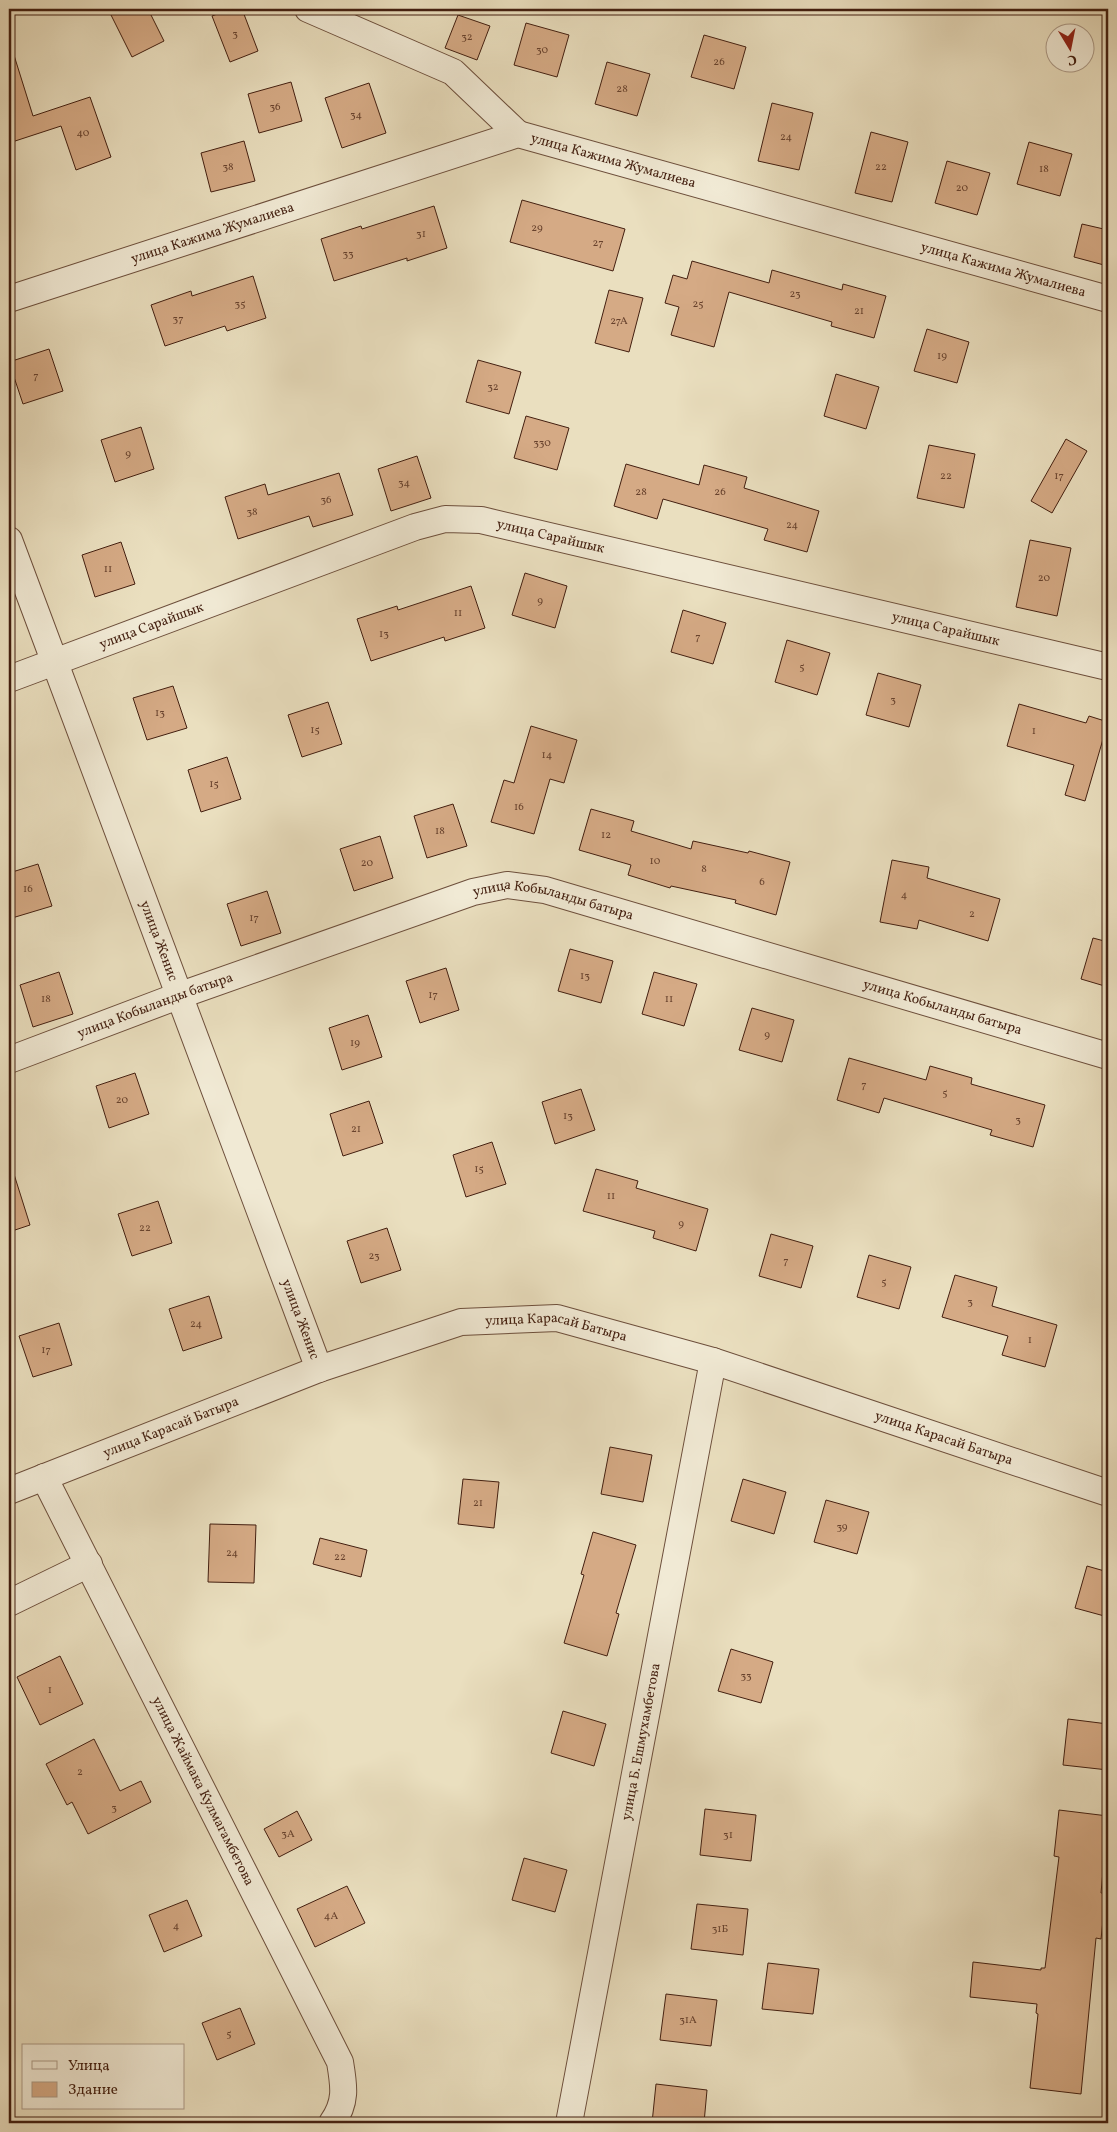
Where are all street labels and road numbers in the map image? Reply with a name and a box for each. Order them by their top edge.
street label: улица Кажима Жумалиева [529,129,698,193]
street label: улица Кажима Жумалиева [128,198,297,268]
street label: улица Кажима Жумалиева [919,238,1088,302]
street label: улица Сарайшык [495,514,607,558]
street label: улица Сарайшык [96,597,207,654]
street label: улица Сарайшык [890,607,1002,651]
street label: улица Кобыланды батыра [471,875,636,925]
street label: улица Женис [135,898,183,984]
street label: улица Кобыланды батыра [74,968,236,1043]
street label: улица Кобыланды батыра [861,975,1024,1040]
street label: улица Женис [277,1276,324,1362]
street label: улица Карасай Батыра [485,1308,629,1346]
street label: улица Карасай Батыра [100,1392,242,1463]
street label: улица Карасай Батыра [872,1406,1015,1470]
street label: улица Б. Ешмухамбетова [617,1661,665,1822]
street label: улица Жаймака Кулмагамбетова [147,1693,259,1889]

